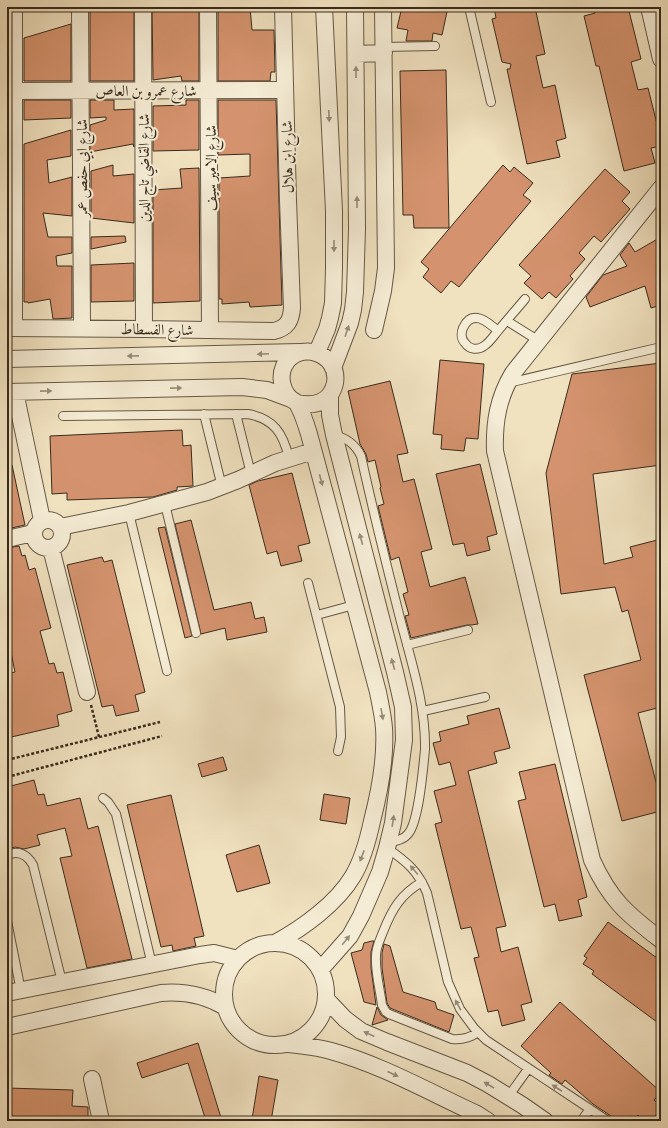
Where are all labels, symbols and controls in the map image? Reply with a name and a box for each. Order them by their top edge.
one-way arrow [353,65,359,78]
street label: شارع عمرو بن العاص [96,81,196,104]
one-way arrow [326,110,333,122]
street label: شارع القاضي تاج الدين [134,114,158,222]
street label: شارع ابي حفص عمر [72,119,95,219]
street label: شارع ابن هلال [277,120,301,194]
street label: شارع الامير سيف [201,125,224,211]
one-way arrow [354,195,360,208]
one-way arrow [331,240,337,253]
street label: شارع الفسطاط [120,319,194,343]
one-way arrow [344,325,350,337]
one-way arrow [257,350,269,357]
one-way arrow [126,353,139,359]
one-way arrow [170,385,183,391]
one-way arrow [40,388,53,394]
one-way arrow [318,474,324,487]
one-way arrow [357,532,363,545]
one-way arrow [390,658,396,671]
one-way arrow [379,708,385,720]
one-way arrow [390,814,396,827]
one-way arrow [359,850,365,862]
one-way arrow [409,865,418,875]
one-way arrow [341,935,350,946]
one-way arrow [455,1000,462,1011]
one-way arrow [363,1031,375,1037]
one-way arrow [387,1071,399,1077]
one-way arrow [483,1081,495,1088]
one-way arrow [551,1084,563,1091]

